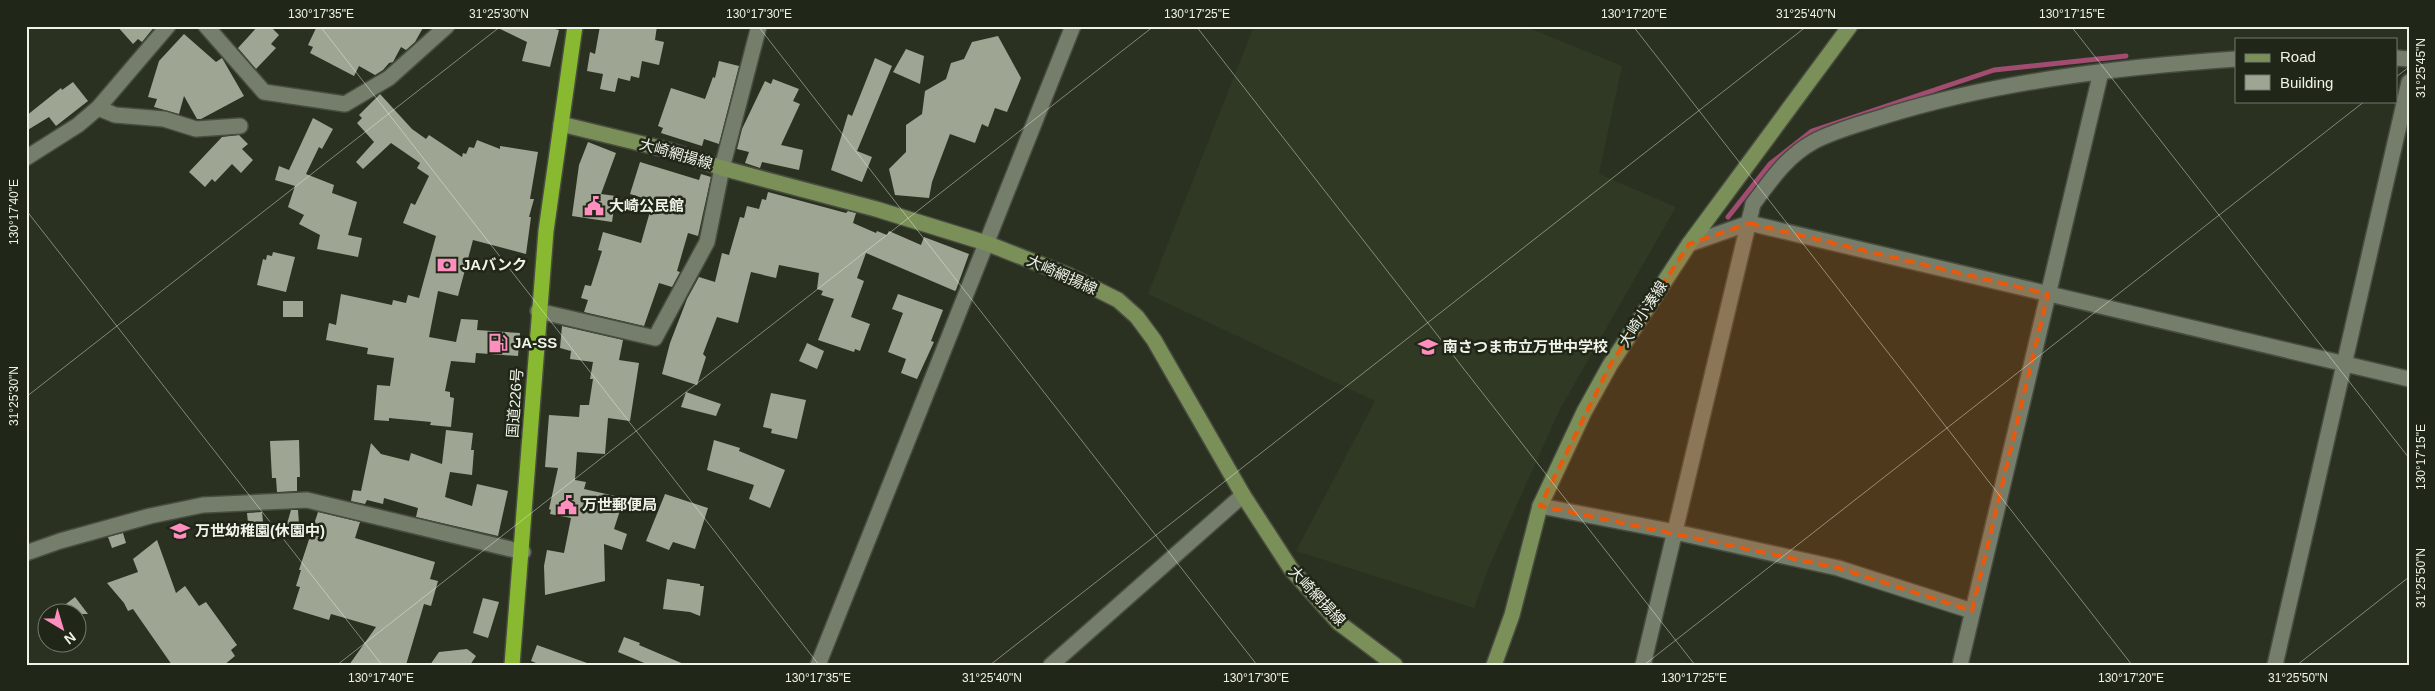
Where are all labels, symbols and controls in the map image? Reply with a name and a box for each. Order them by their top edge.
text: 130°17'35"E [288,7,354,21]
text: 31°25'30"N [469,7,529,21]
text: 130°17'30"E [726,7,792,21]
text: 130°17'25"E [1164,7,1230,21]
text: 130°17'20"E [1601,7,1667,21]
text: 31°25'40"N [1776,7,1836,21]
text: 130°17'15"E [2039,7,2105,21]
legend [2235,38,2398,102]
text: 31°25'45"N [2414,38,2428,98]
text: Road [2280,48,2316,65]
text: Building [2280,74,2333,91]
street label: 大崎網揚線 [638,135,715,172]
text: 130°17'40"E [7,179,21,245]
public building icon: 大崎公民館 [583,195,605,217]
place label: 大崎公民館 [609,197,684,214]
street label: 大崎網揚線 [1024,252,1100,298]
bank icon: JAバンク [436,254,458,276]
place label: JAバンク [462,256,527,273]
street label: 大崎小湊線 [1615,278,1670,350]
fuel station icon: JA-SS [487,332,509,354]
place label: JA-SS [513,334,557,351]
school or university icon: 南さつま市立万世中学校 [1417,336,1439,358]
place label: 南さつま市立万世中学校 [1443,338,1608,355]
text: 31°25'30"N [7,366,21,426]
street label: 国道226号 [504,367,525,438]
text: 130°17'15"E [2414,424,2428,490]
public building icon: 万世郵便局 [556,494,578,516]
place label: 万世郵便局 [582,496,657,513]
school or university icon: 万世幼稚園(休園中) [169,520,191,542]
place label: 万世幼稚園(休園中) [195,522,325,539]
text: 31°25'50"N [2414,548,2428,608]
street label: 大崎網揚線 [1286,562,1349,629]
north arrow [38,604,88,654]
text: N [61,629,79,648]
text: 130°17'40"E [348,671,414,685]
text: 130°17'35"E [785,671,851,685]
text: 31°25'40"N [962,671,1022,685]
text: 130°17'30"E [1223,671,1289,685]
text: 130°17'25"E [1661,671,1727,685]
text: 130°17'20"E [2098,671,2164,685]
text: 31°25'50"N [2268,671,2328,685]

